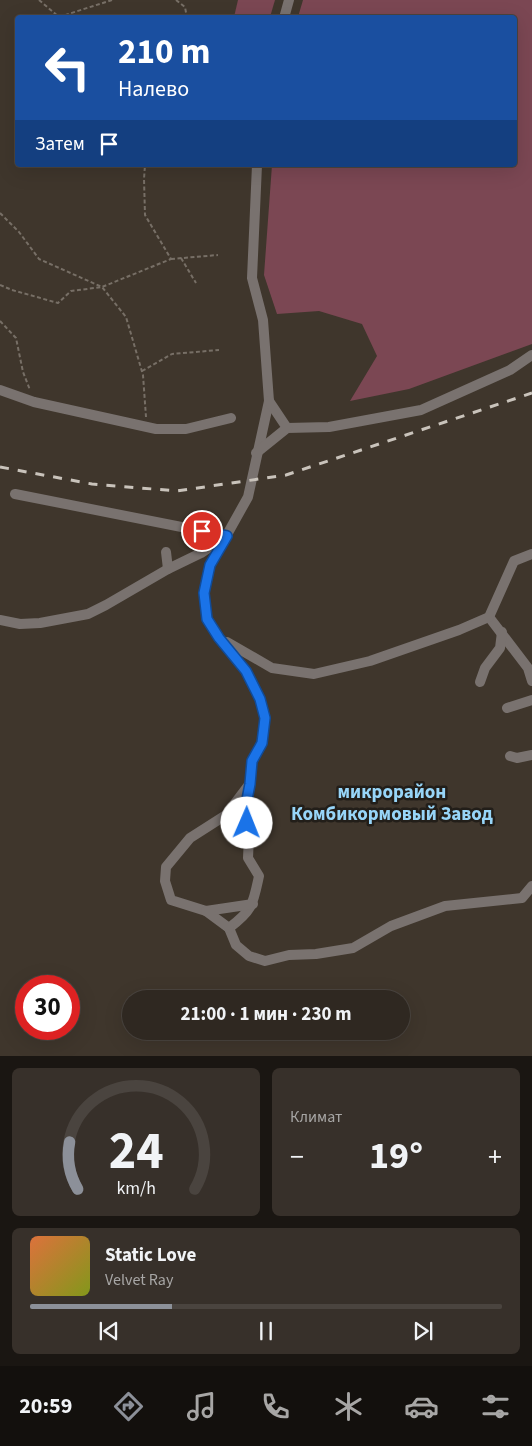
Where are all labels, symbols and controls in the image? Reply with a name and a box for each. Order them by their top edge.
text: 210 m [118,27,210,77]
icon: left [35,35,100,100]
text: Налево [118,73,189,105]
icon: arrive [95,130,123,158]
text: Затем [35,131,85,158]
pin [181,510,223,552]
icon: arrive [188,517,216,545]
district label: микрорайон Комбикормовый Завод [291,779,493,828]
position arrow [220,796,272,848]
speed limit sign: 30 [15,975,80,1040]
text: 21:00 · 1 мин · 230 m [180,1001,352,1028]
text: Климат [290,1106,342,1128]
text: 24 [109,1115,163,1189]
text: 19° [369,1129,423,1183]
text: − [290,1137,304,1177]
text: + [488,1137,502,1177]
text: km/h [116,1176,156,1201]
text: Static Love [105,1242,196,1269]
text: Velvet Ray [105,1269,173,1291]
icon: previous [95,1317,123,1345]
icon: pause [252,1317,280,1345]
icon: next [409,1317,437,1345]
icon: directions [111,1389,146,1424]
icon: music [184,1389,219,1424]
icon: phone [258,1389,293,1424]
icon: climate [331,1389,366,1424]
icon: car [404,1389,439,1424]
icon: filters [478,1389,513,1424]
text: 20:59 [19,1390,72,1422]

